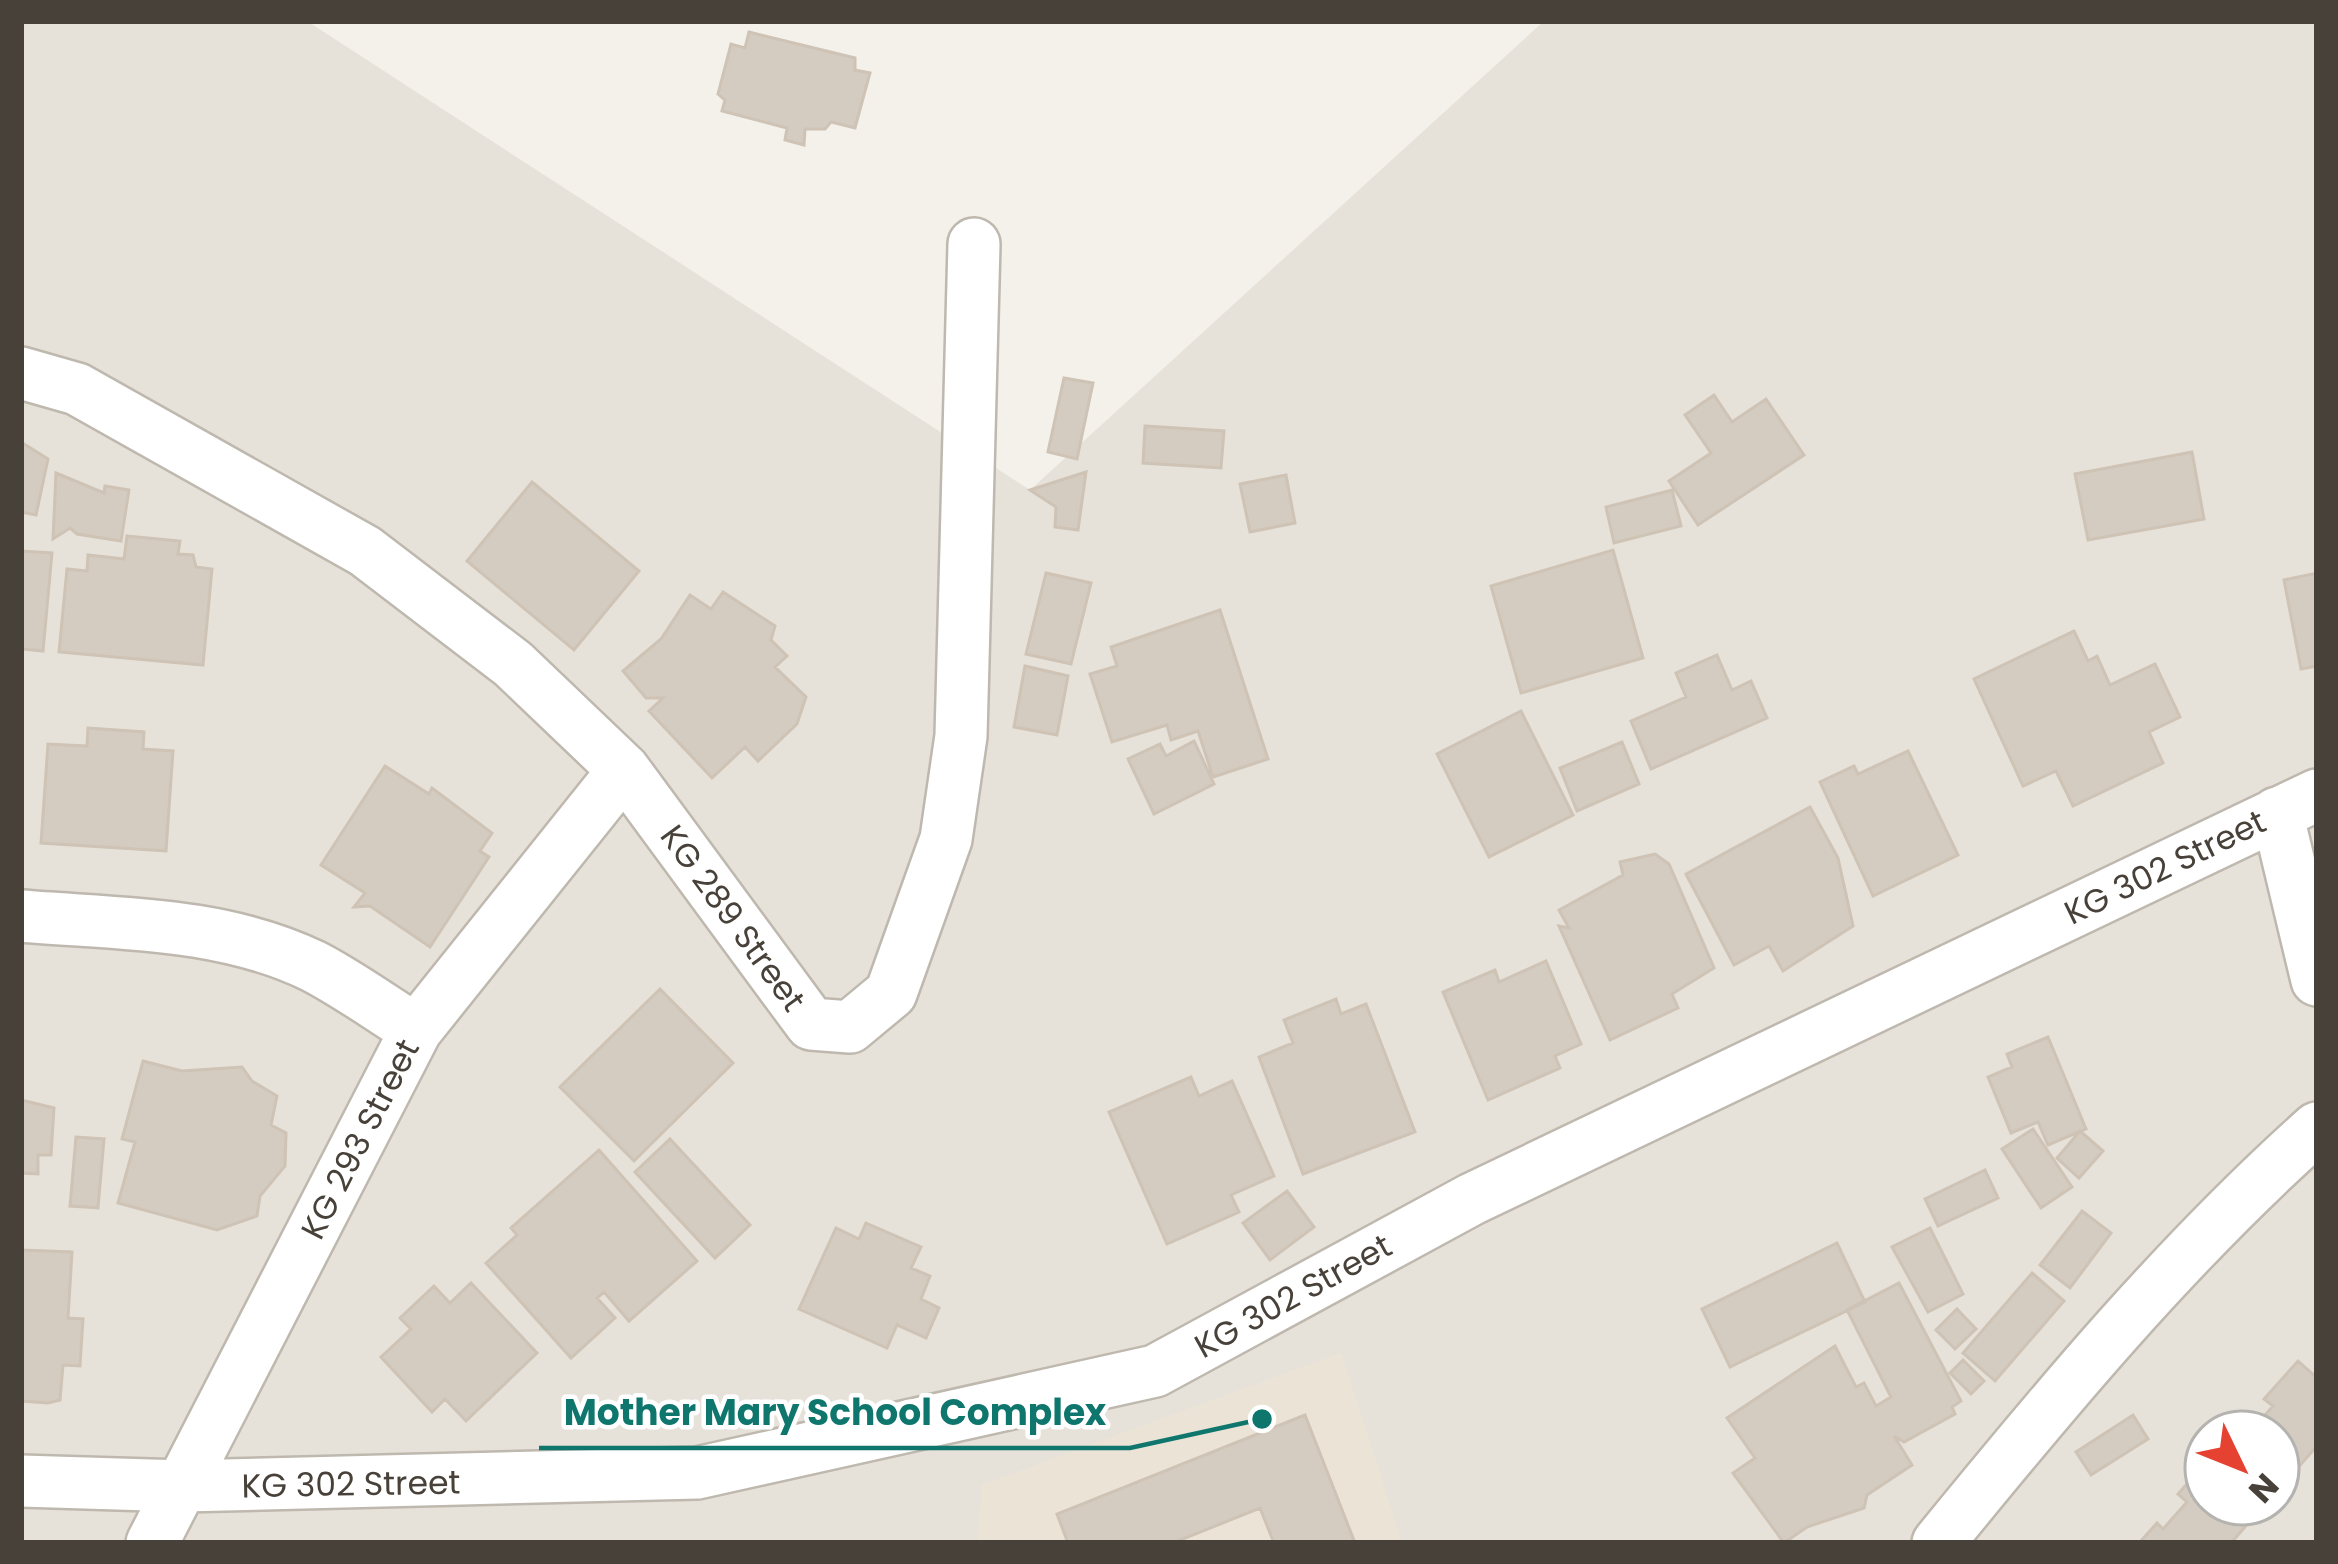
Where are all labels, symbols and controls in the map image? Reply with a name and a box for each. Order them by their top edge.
street label: KG 302 Street [2056,798,2274,936]
street label: KG 289 Street [649,815,817,1021]
street label: KG 293 Street [289,1031,431,1247]
street label: KG 302 Street [1186,1222,1400,1370]
callout: Mother Mary School Complex [539,1376,1130,1448]
text: Mother Mary School Complex [564,1387,1107,1438]
north arrow [2182,1408,2302,1528]
street label: KG 302 Street [241,1459,461,1509]
text: N [2238,1463,2289,1513]

